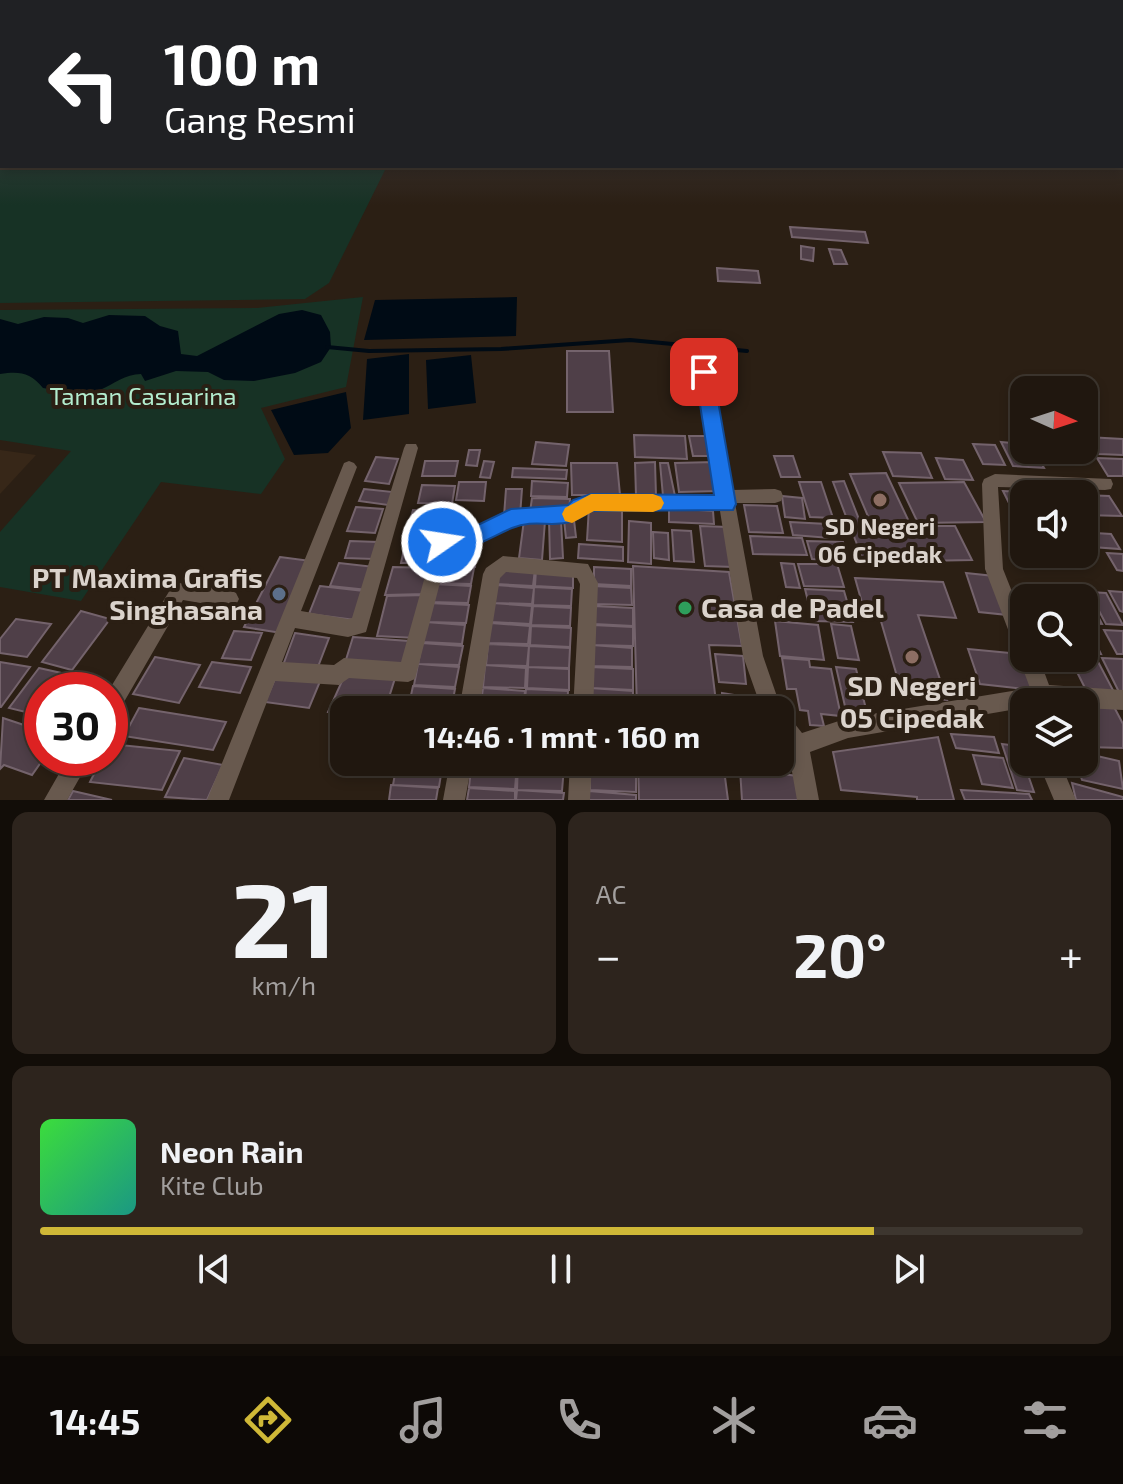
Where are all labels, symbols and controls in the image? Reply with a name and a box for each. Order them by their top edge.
text: 100 m [164,29,320,96]
icon: left [32,32,136,136]
text: Gang Resmi [164,97,356,140]
pin [670,338,738,406]
icon: arrive [682,350,726,394]
north arrow [1010,376,1098,464]
map controls [1010,376,1098,776]
park label: Taman Casuarina [50,381,236,410]
button: sound [1010,480,1098,568]
marker: SD Negeri 06 Cipedak [871,491,889,509]
position arrow [400,500,484,584]
place label: SD Negeri 06 Cipedak [818,511,943,568]
place label: PT Maxima Grafis Singhasana [32,560,263,626]
button: search [1010,584,1098,672]
marker: PT Maxima Grafis Singhasana [270,585,288,603]
place label: Casa de Padel [701,590,885,624]
marker: Casa de Padel [676,599,694,617]
marker: SD Negeri 05 Cipedak [903,648,921,666]
place label: SD Negeri 05 Cipedak [840,668,984,734]
speed limit sign: 30 [24,672,128,776]
button: layers [1010,688,1098,776]
text: 14:46 · 1 mnt · 160 m [424,718,700,754]
text: 21 [231,854,336,979]
text: AC [596,878,626,909]
text: 20° [793,918,887,990]
text: − [596,928,621,981]
text: + [1059,928,1083,981]
text: km/h [251,969,316,1000]
text: Neon Rain [160,1133,304,1169]
text: Kite Club [160,1169,264,1200]
icon: previous [192,1247,236,1291]
icon: pause [539,1247,583,1291]
icon: next [887,1247,931,1291]
icon: directions [240,1392,296,1448]
icon: music [395,1392,451,1448]
icon: phone [551,1392,607,1448]
icon: climate [706,1392,762,1448]
icon: car [862,1392,918,1448]
icon: filters [1017,1392,1073,1448]
text: 14:45 [50,1399,140,1442]

